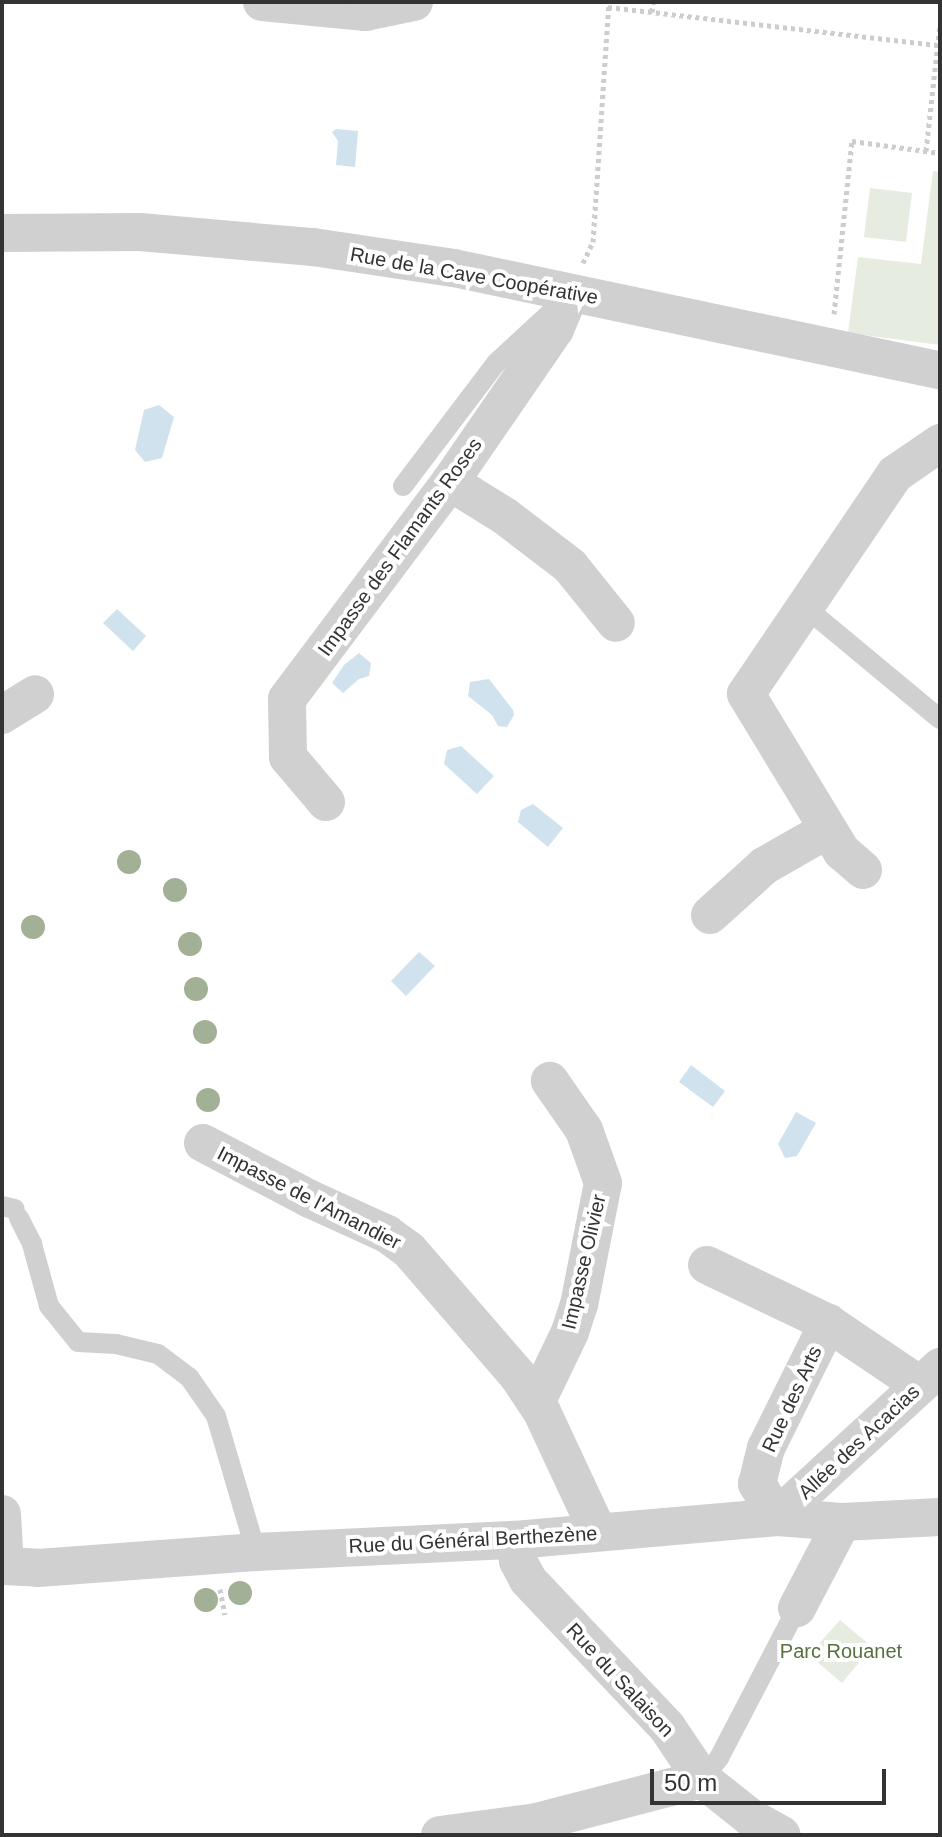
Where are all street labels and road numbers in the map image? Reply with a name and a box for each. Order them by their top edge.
street label: Rue de la Cave Coopérative [348,242,600,310]
street label: Impasse des Flamants Roses [313,433,487,661]
street label: Impasse de l'Amandier [213,1141,405,1255]
street label: Impasse Olivier [557,1192,611,1332]
street label: Rue des Arts [757,1342,827,1456]
street label: Allée des Acacias [793,1379,925,1505]
street label: Rue du Général Berthezène [348,1521,598,1559]
street label: Rue du Salaison [561,1618,679,1742]

